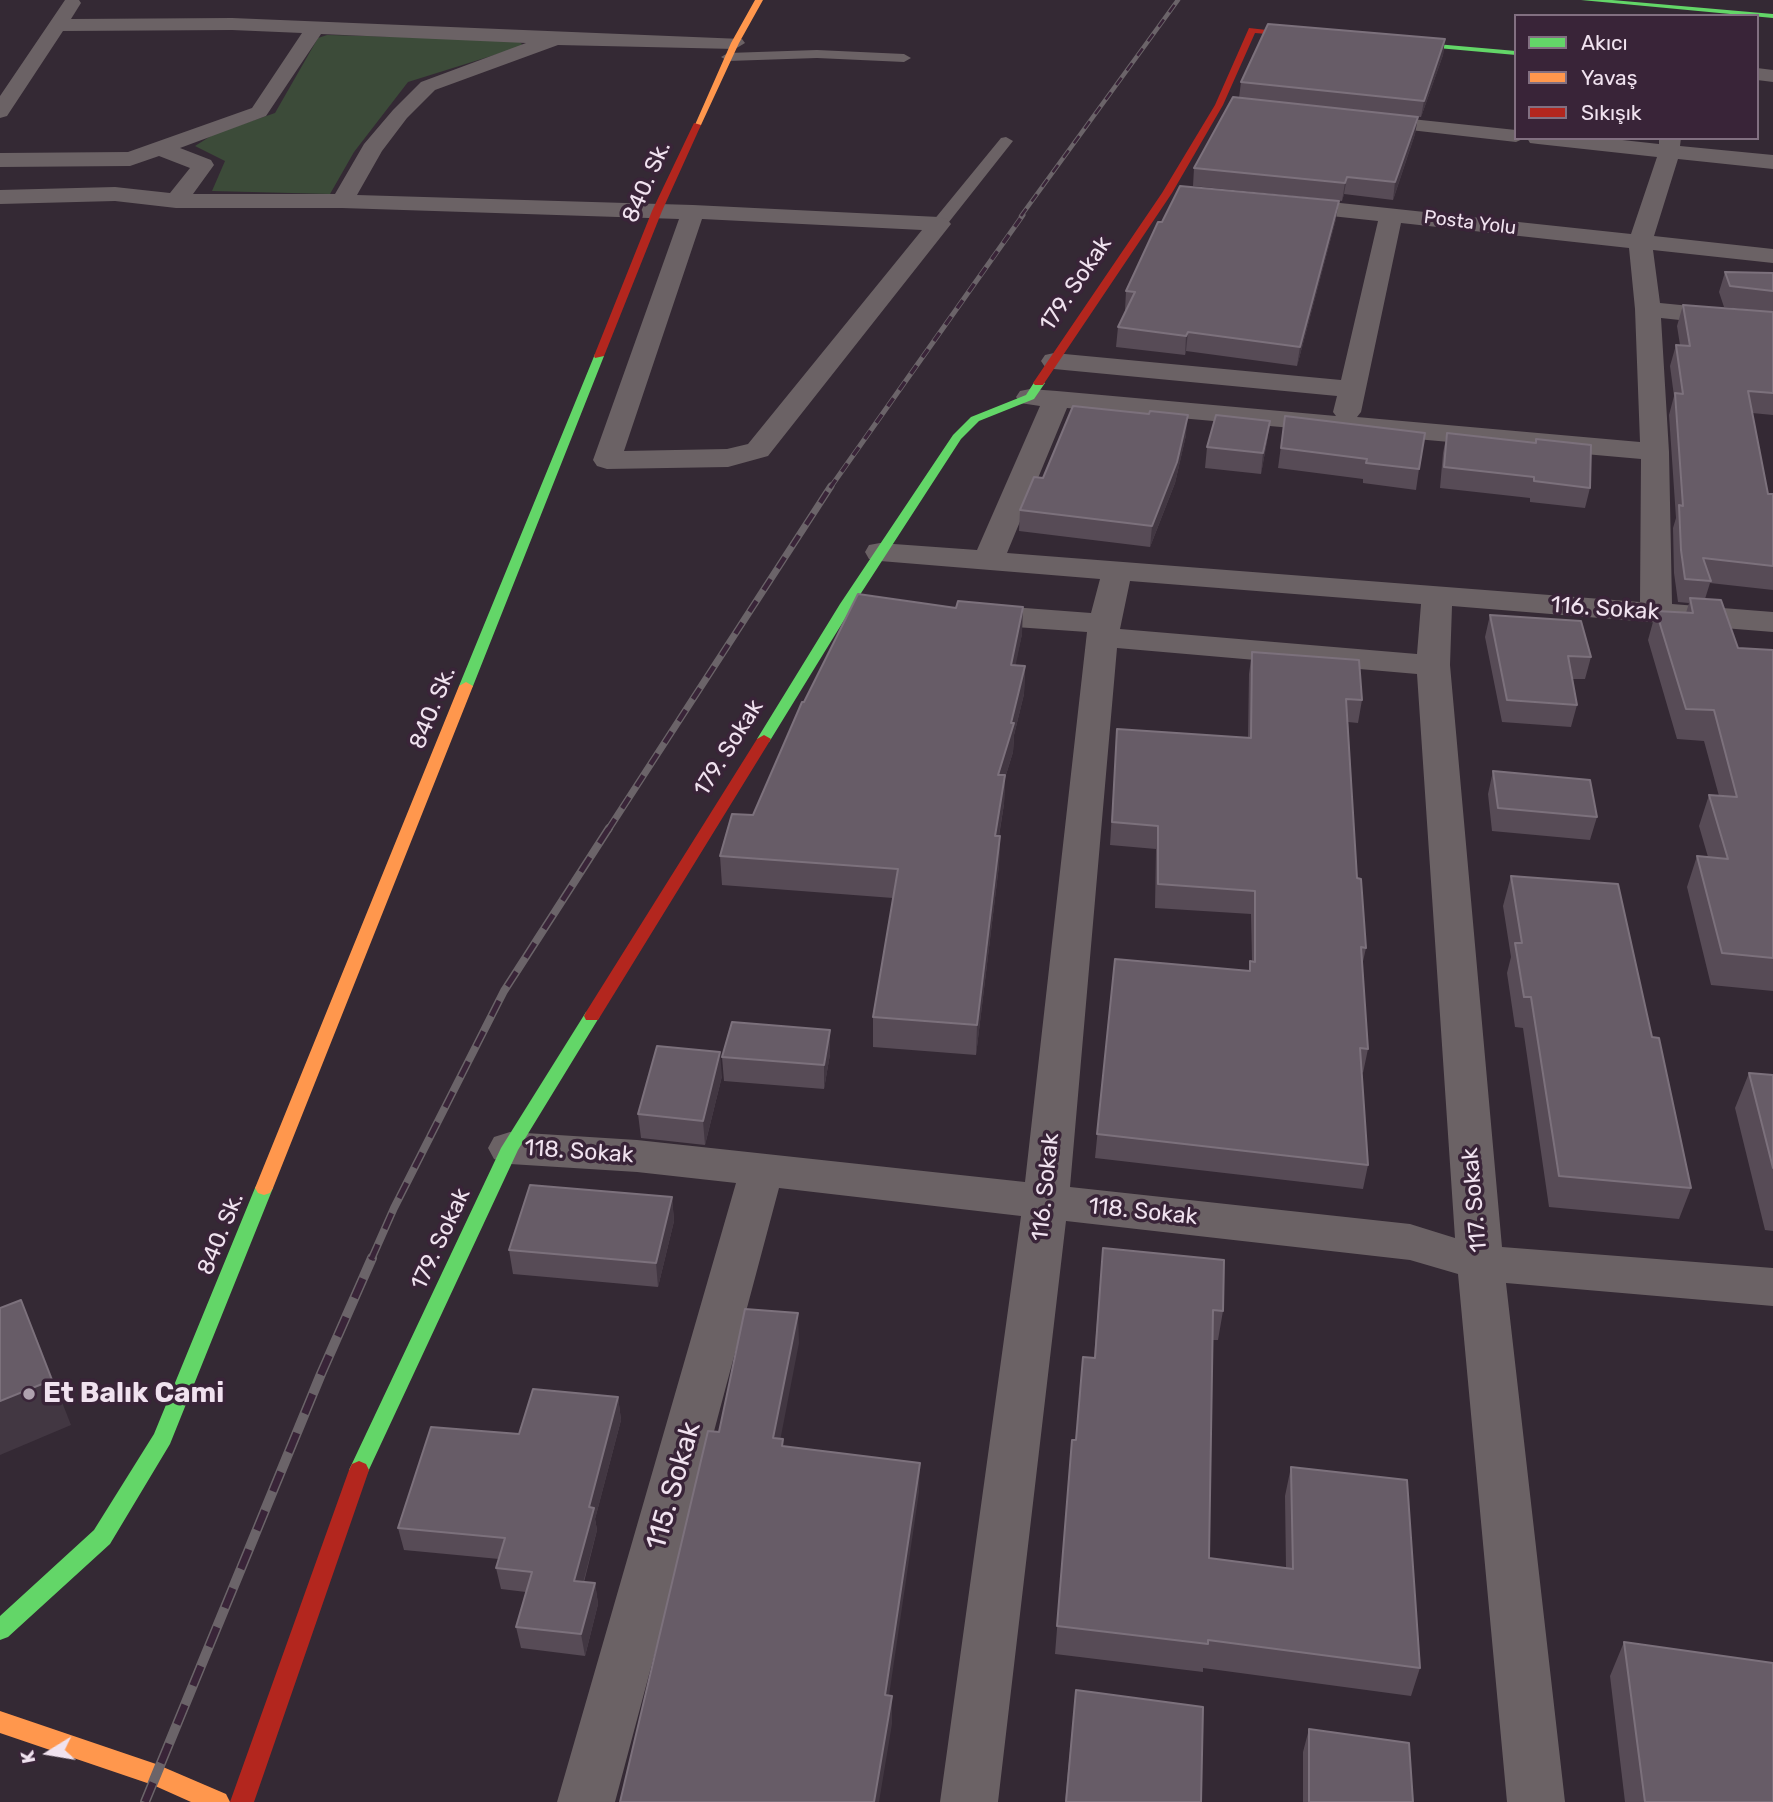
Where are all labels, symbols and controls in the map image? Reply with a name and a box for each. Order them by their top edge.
legend [1514,14,1759,140]
text: Akıcı [1581,30,1628,55]
text: Yavaş [1581,65,1637,90]
text: Sıkışık [1581,100,1642,125]
street label: 840. Sk. [617,137,677,227]
street label: Posta Yolu [1423,206,1517,240]
street label: 179. Sokak [1034,231,1118,337]
street label: 116. Sokak [1550,591,1660,627]
street label: 840. Sk. [404,663,462,753]
street label: 179. Sokak [688,694,770,802]
street label: 116. Sokak [1027,1132,1065,1242]
street label: 118. Sokak [524,1134,634,1170]
street label: 117. Sokak [1457,1146,1493,1254]
street label: 179. Sokak [405,1184,477,1294]
street label: 840. Sk. [192,1189,250,1279]
street label: 118. Sokak [1087,1193,1199,1231]
place label: Et Balık Cami [43,1377,224,1411]
marker: Et Balık Cami [21,1386,37,1402]
street label: 115. Sokak [640,1418,708,1554]
north arrow [14,1718,84,1788]
text: K [15,1749,40,1765]

